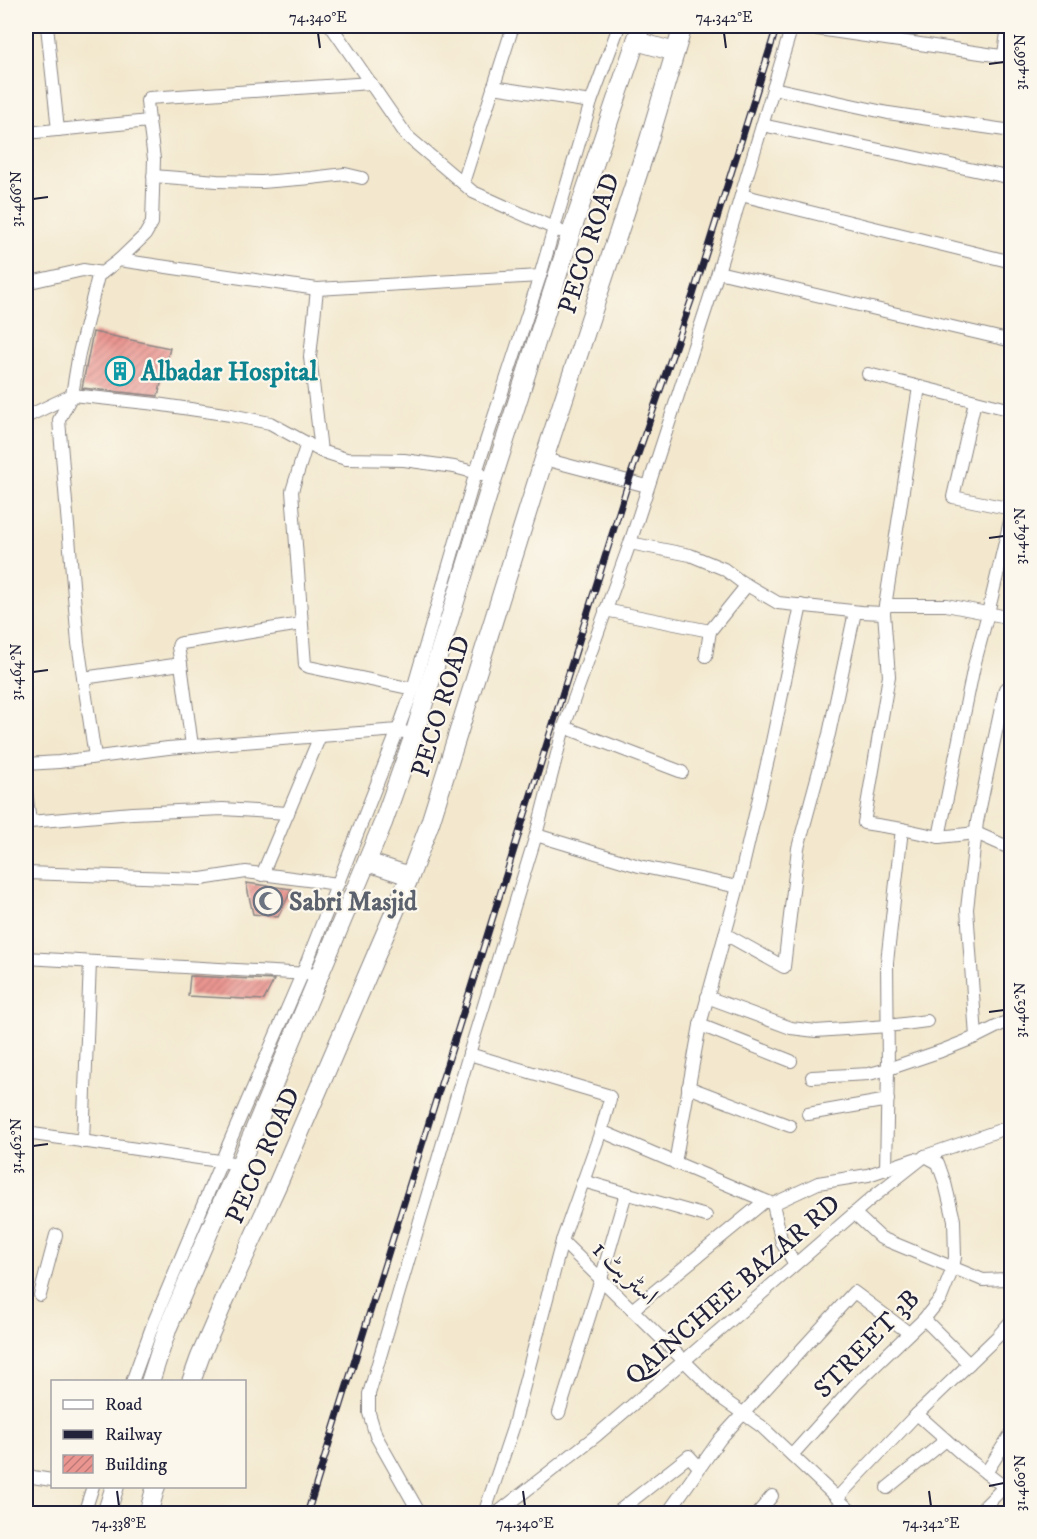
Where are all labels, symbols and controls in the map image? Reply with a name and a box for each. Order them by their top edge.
text: 74.340°E [289,8,347,27]
text: 74.342°E [695,8,753,27]
text: 31.466°N [1011,34,1030,90]
street label: PECO ROAD [551,169,628,318]
text: 31.466°N [7,171,26,227]
building icon: Albadar Hospital [104,355,136,387]
place label: Albadar Hospital [140,356,319,389]
text: 31.464°N [1011,508,1030,565]
street label: PECO ROAD [404,632,479,781]
text: 31.464°N [7,644,26,701]
mosque icon: Sabri Masjid [252,885,284,917]
place label: Sabri Masjid [289,886,418,919]
text: 31.462°N [1011,982,1030,1038]
street label: PECO ROAD [219,1082,308,1229]
text: 31.462°N [7,1118,26,1174]
street label: QAINCHEE BAZAR RD [618,1188,847,1393]
street label: اسٹریٹ 1 [585,1234,665,1313]
street label: STREET 3B [807,1283,927,1405]
legend [51,1380,246,1488]
text: Road [105,1394,142,1416]
text: Railway [105,1424,163,1446]
text: Building [105,1454,167,1476]
text: 31.460°N [1011,1455,1030,1511]
text: 74.338°E [92,1514,147,1533]
text: 74.340°E [496,1514,554,1533]
text: 74.342°E [902,1514,960,1533]

